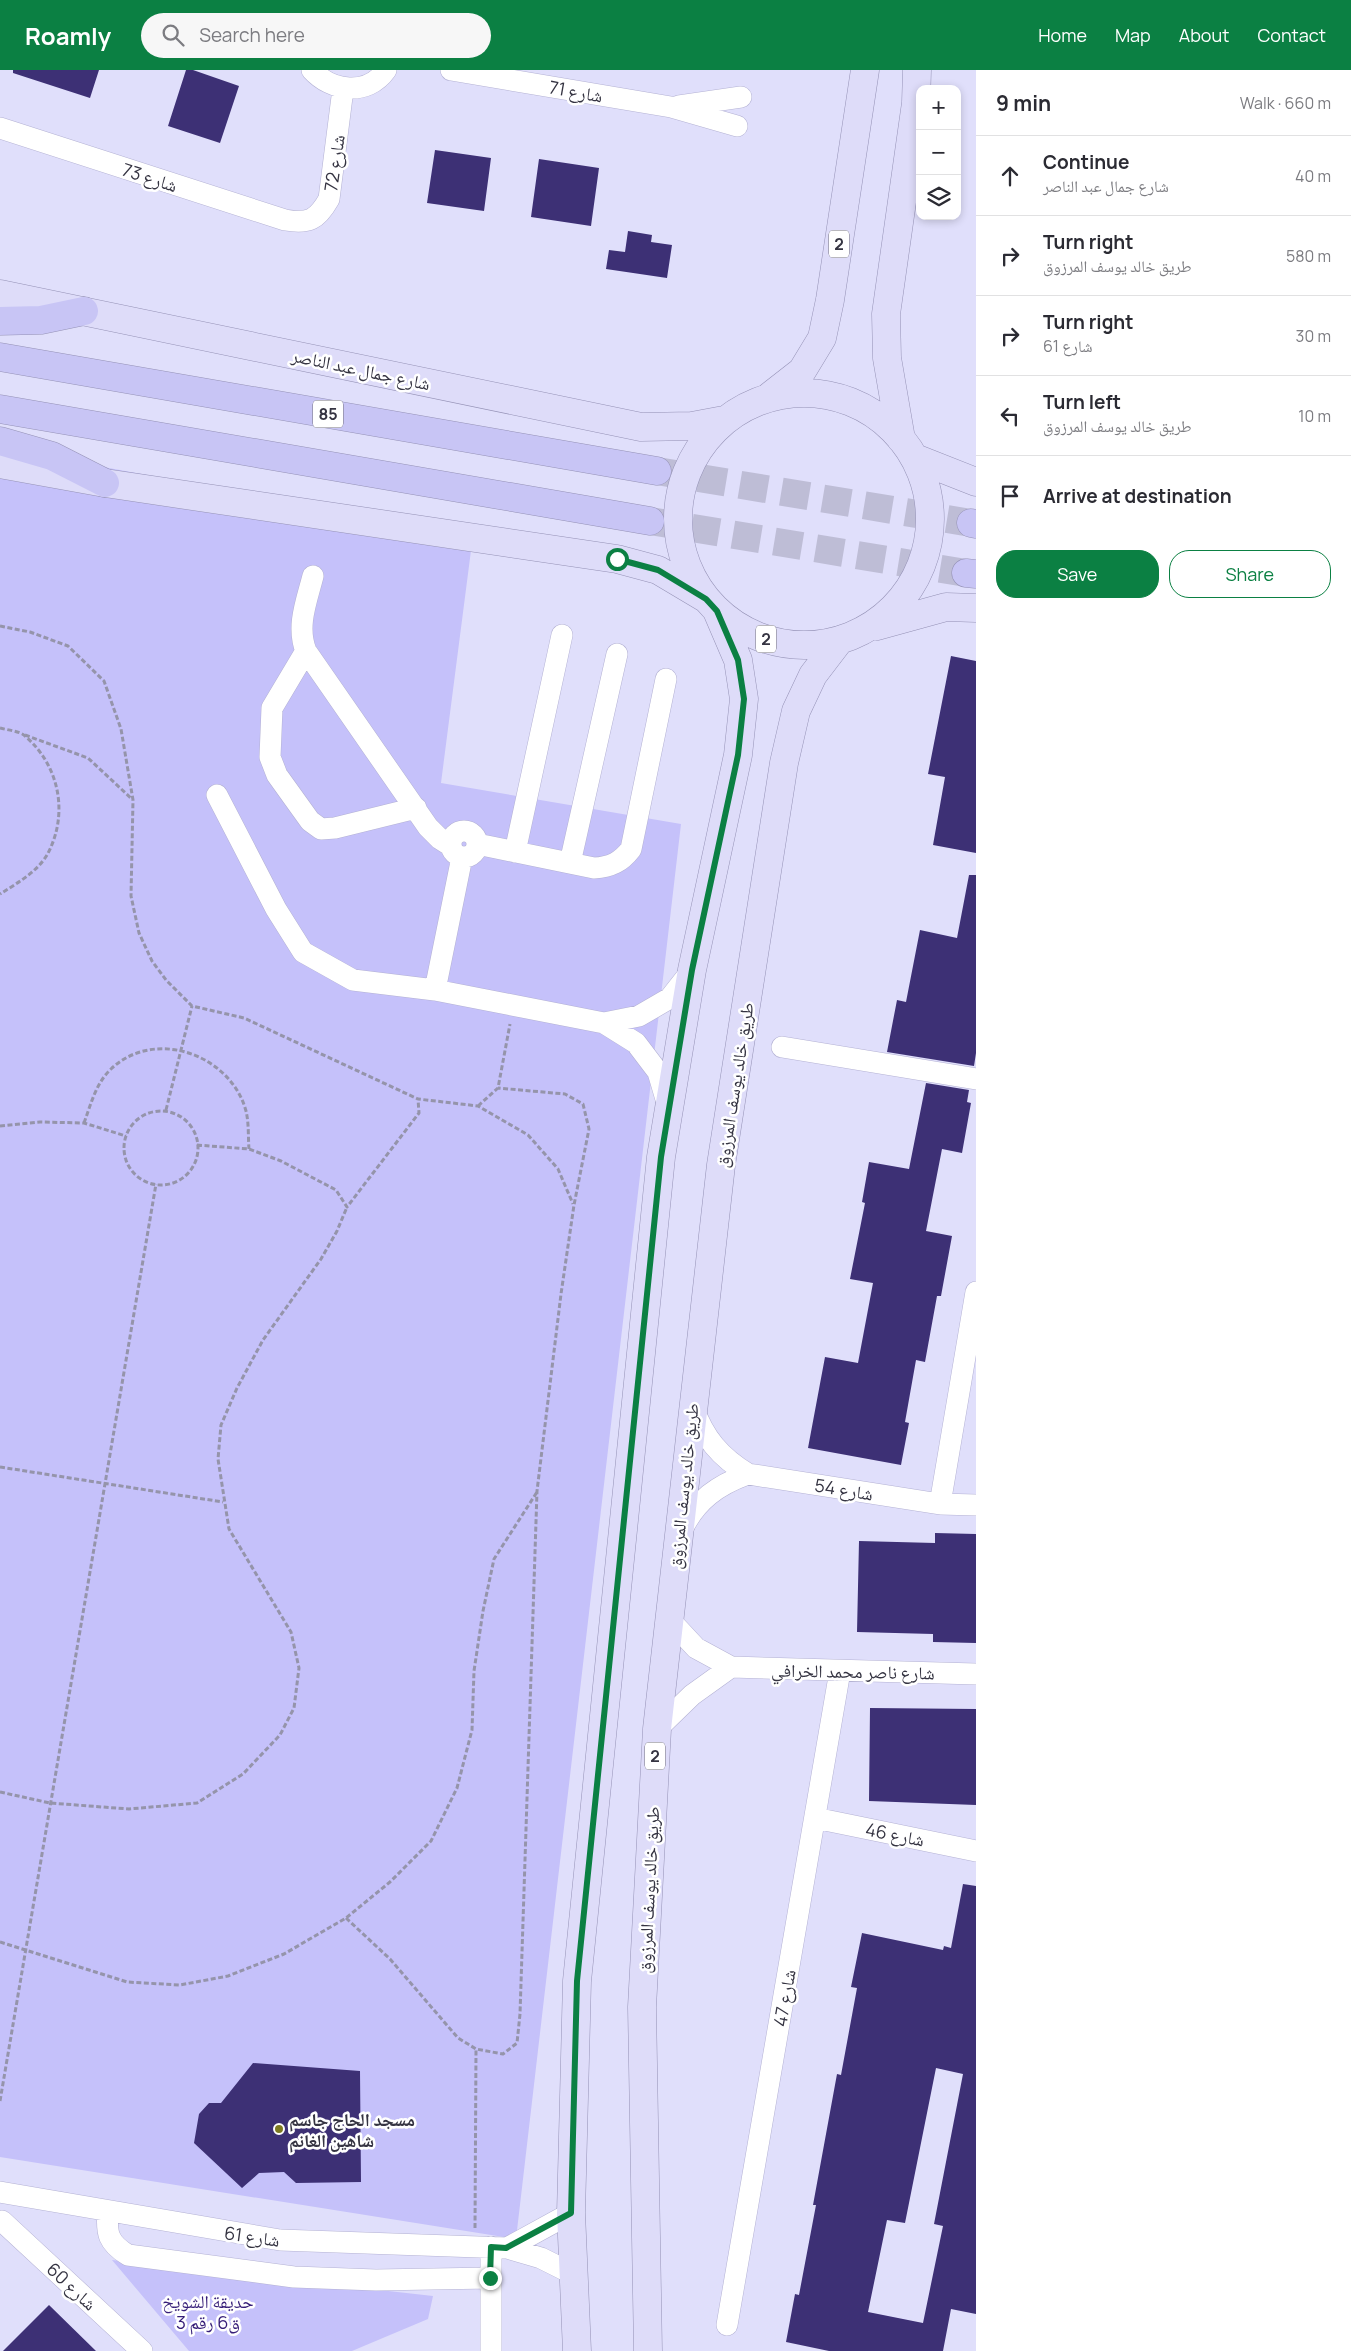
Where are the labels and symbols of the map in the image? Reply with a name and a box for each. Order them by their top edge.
street label: شارع 71 [547,75,605,107]
street label: شارع 72 [318,133,350,193]
street label: شارع 73 [119,157,181,197]
road number: 2 [829,230,849,258]
street label: شارع جمال عبد الناصر [288,342,433,395]
road number: 85 [313,400,343,428]
route start [606,548,629,571]
road number: 2 [756,626,776,652]
street label: طريق خالد يوسف المرزوق [709,1001,759,1169]
street label: طريق خالد يوسف المرزوق [662,1402,704,1570]
street label: شارع 54 [813,1473,875,1505]
street label: شارع ناصر محمد الخرافي [771,1658,935,1688]
road number: 2 [645,1742,665,1770]
street label: طريق خالد يوسف المرزوق [632,1806,664,1974]
street label: شارع 46 [863,1817,927,1851]
street label: شارع 47 [767,1968,801,2028]
place label: مسجد الحاج جاسم شاهين الغانم [289,2107,415,2153]
marker: مسجد الحاج جاسم شاهين الغانم [273,2123,285,2135]
street label: شارع 61 [223,2220,281,2252]
street label: شارع 60 [42,2257,102,2315]
route end [479,2267,502,2290]
park label: حديقة الشويخ ق6 رقم 3 [162,2289,254,2335]

